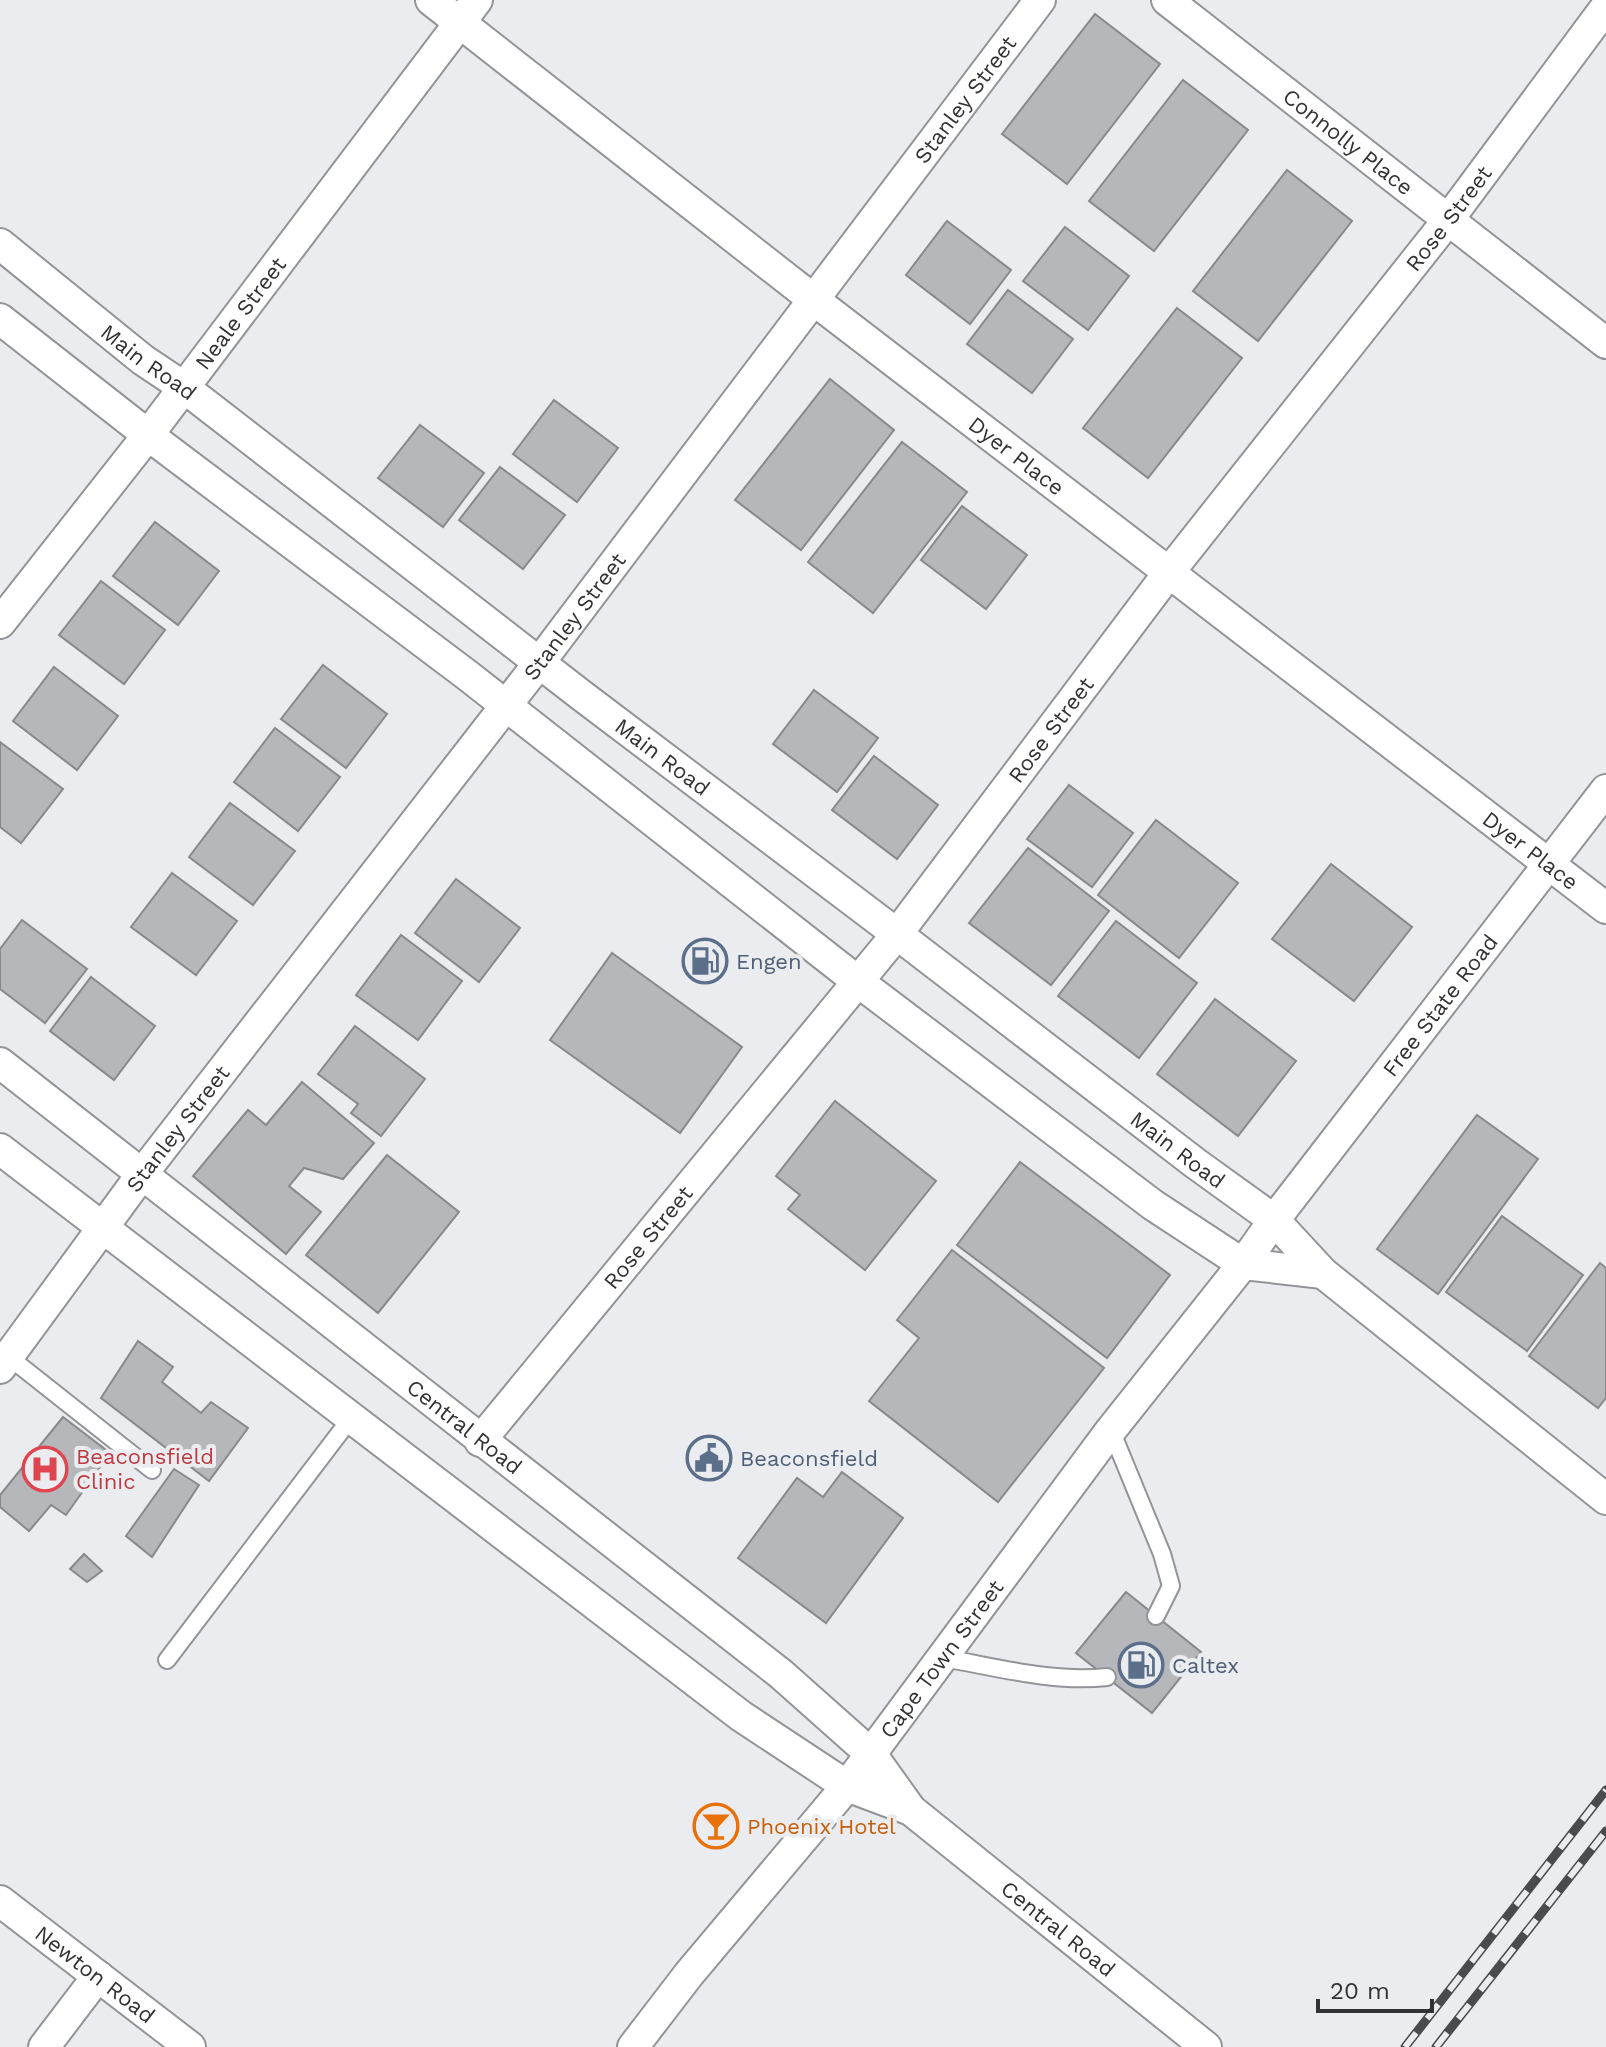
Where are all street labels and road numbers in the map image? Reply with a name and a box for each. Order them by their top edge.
street label: Stanley Street [909,31,1021,168]
street label: Connolly Place [1278,83,1418,200]
street label: Rose Street [1400,161,1496,276]
street label: Neale Street [190,252,291,374]
street label: Main Road [96,319,201,405]
street label: Dyer Place [964,411,1069,500]
street label: Stanley Street [518,548,630,685]
street label: Rose Street [1003,672,1098,787]
street label: Main Road [610,713,715,800]
street label: Dyer Place [1478,806,1583,895]
street label: Free State Road [1377,929,1502,1081]
street label: Stanley Street [121,1060,234,1197]
street label: Main Road [1126,1106,1230,1193]
street label: Rose Street [598,1181,697,1294]
street label: Central Road [402,1374,527,1479]
street label: Cape Town Street [875,1575,1008,1743]
street label: Central Road [997,1875,1120,1982]
street label: Newton Road [30,1920,160,2028]

